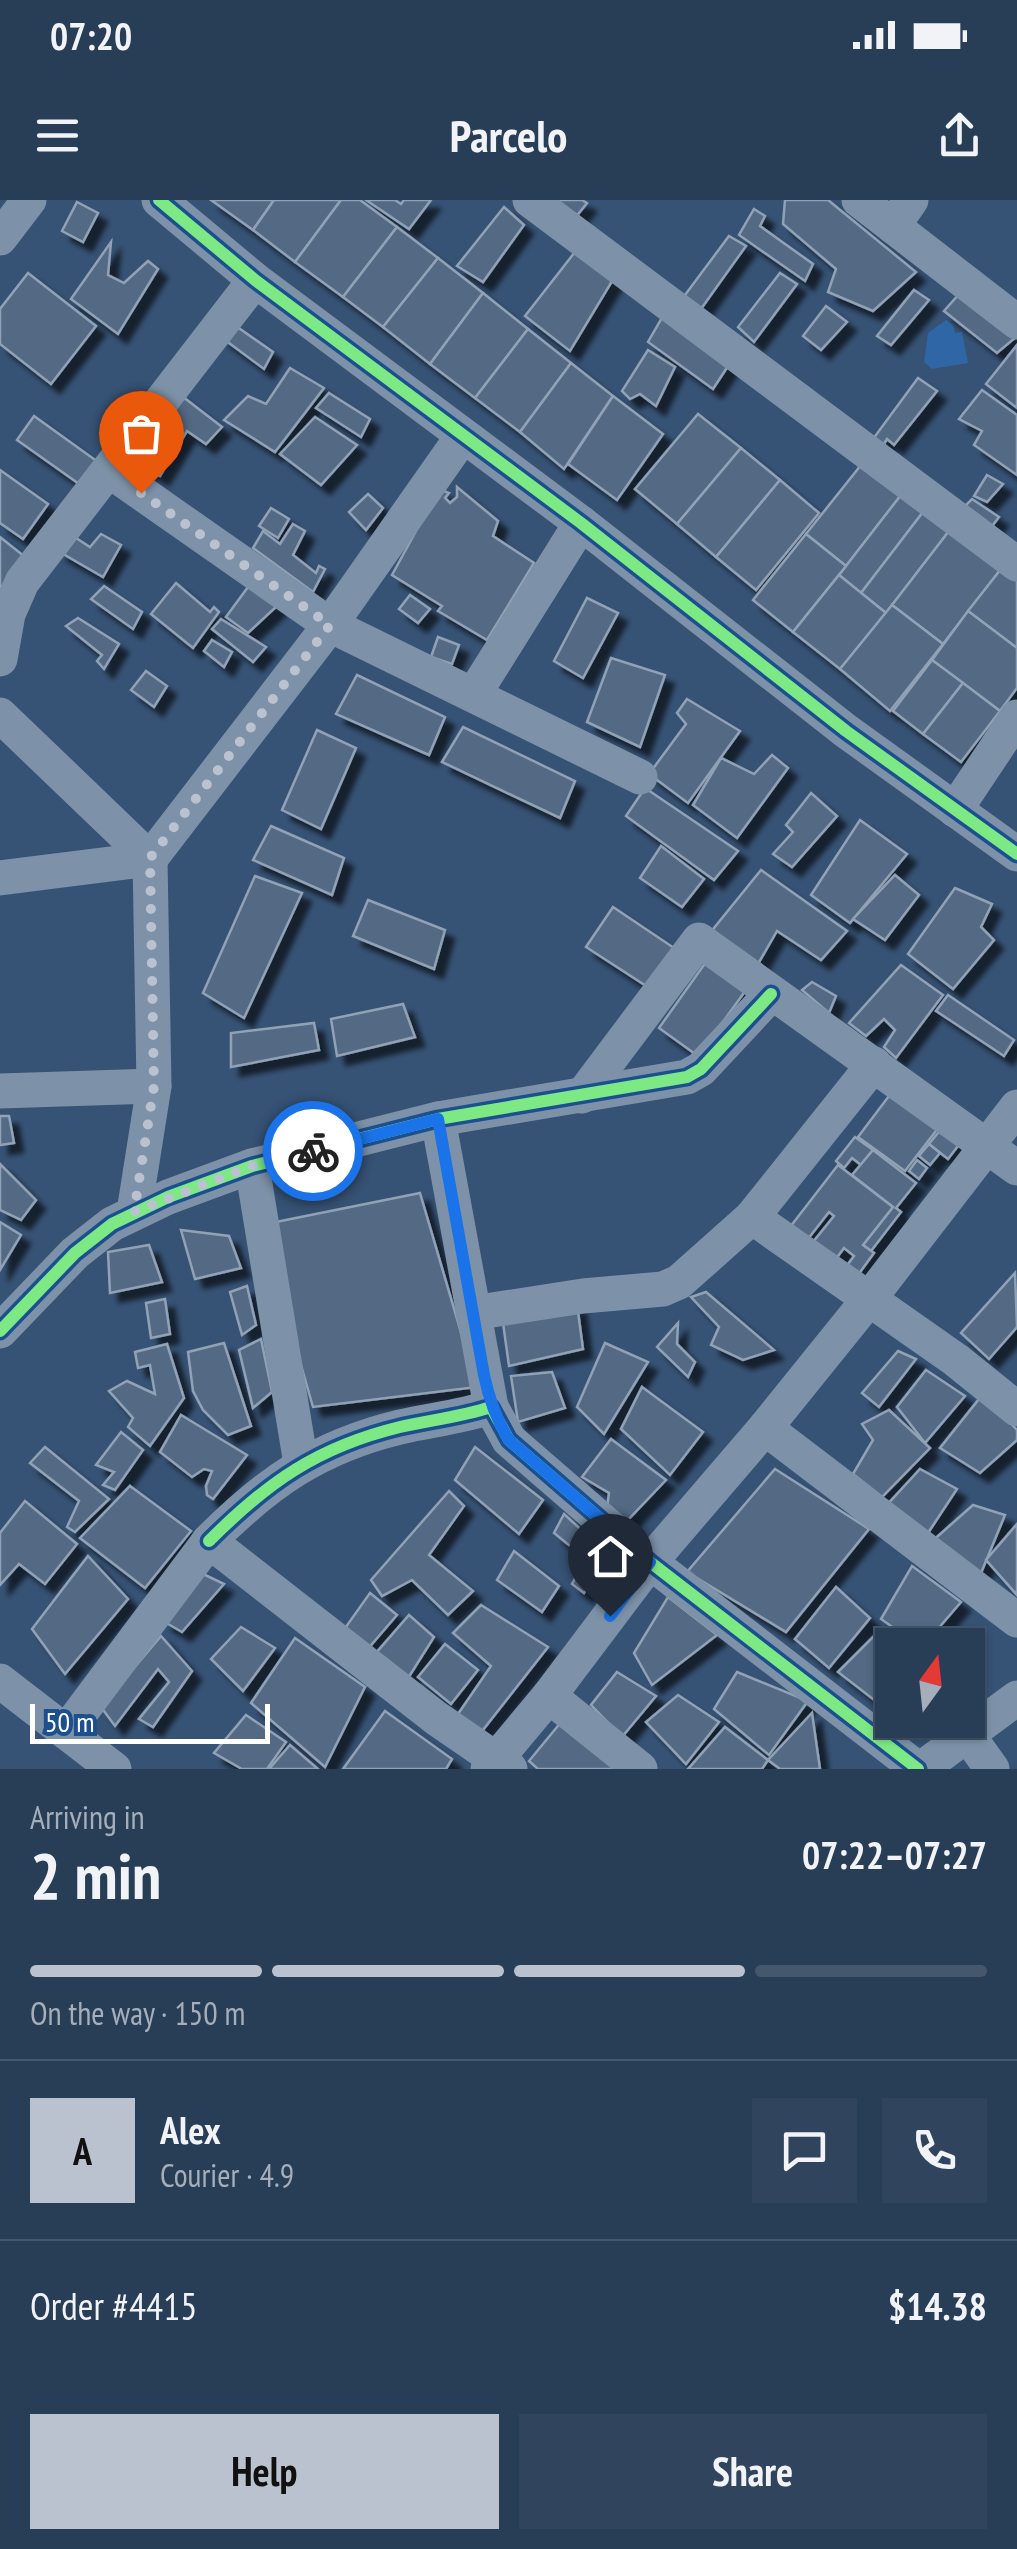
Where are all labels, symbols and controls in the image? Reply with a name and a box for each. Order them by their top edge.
text: 07:20 [50,11,132,60]
text: Parcelo [450,106,567,164]
icon: menu [30,108,85,163]
icon: share [932,108,987,163]
pin [99,391,184,494]
icon: bag [114,406,169,461]
courier [263,1101,363,1201]
icon: bike [286,1124,341,1179]
pin [568,1514,653,1617]
icon: home [583,1529,638,1584]
north arrow [875,1628,985,1738]
map controls [875,1628,985,1738]
scale bar [30,1699,270,1744]
text: 50 m [45,1703,94,1740]
text: Arriving in [30,1796,145,1838]
text: 07:22–07:27 [802,1830,987,1879]
text: 2 min [30,1833,161,1917]
text: On the way · 150 m [30,1992,245,2034]
button: chat [752,2098,857,2203]
button: phone [882,2098,987,2203]
text: Alex [160,2105,221,2154]
text: A [73,2126,92,2175]
text: Courier · 4.9 [160,2154,294,2196]
text: Order #4415 [30,2281,197,2330]
text: $14.38 [888,2281,987,2330]
button: Help [30,2414,499,2529]
button: Share [519,2414,987,2529]

